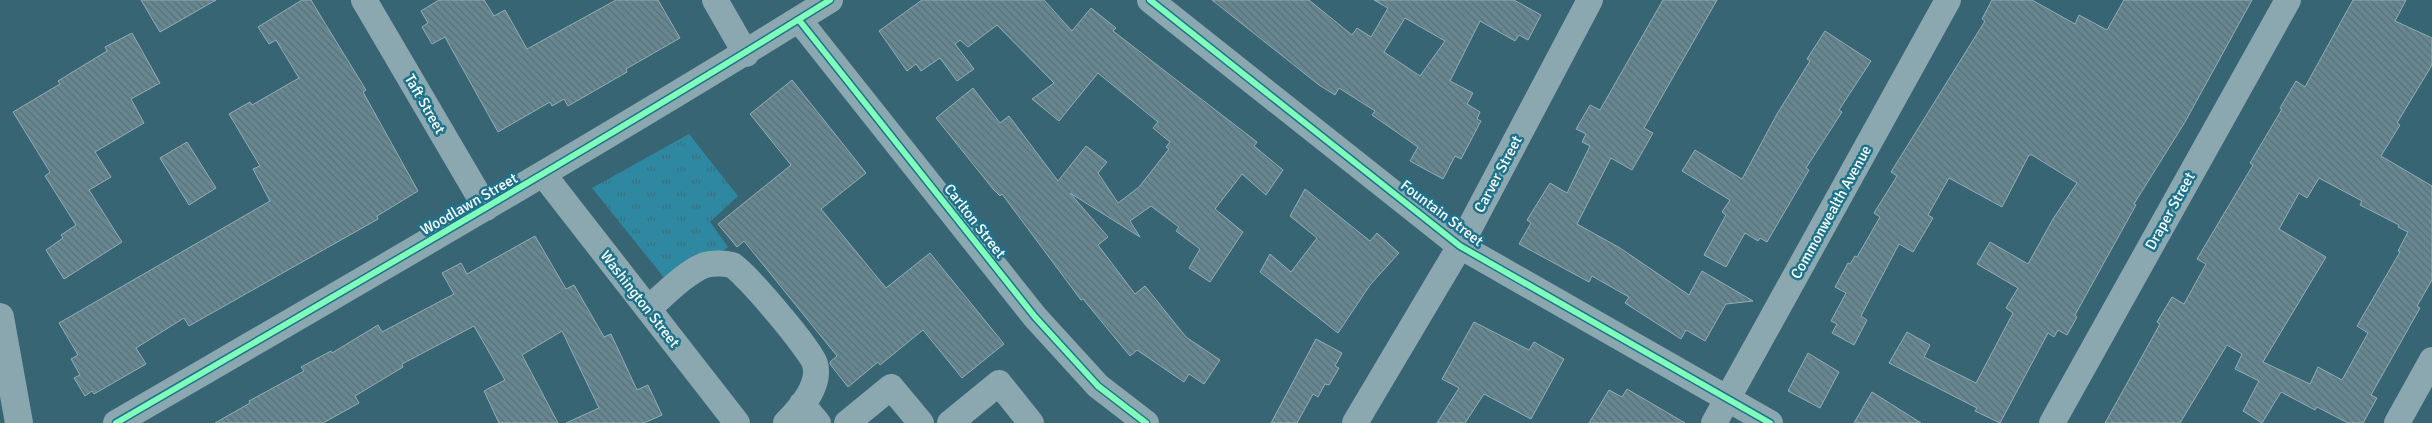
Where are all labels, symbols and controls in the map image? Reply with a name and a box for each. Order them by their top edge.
street label: Taft Street [401,71,449,137]
street label: Carver Street [1470,132,1526,216]
street label: Commonwealth Avenue [1787,142,1875,282]
street label: Woodlawn Street [417,169,521,239]
street label: Draper Street [2141,169,2199,253]
street label: Fountain Street [1397,176,1487,250]
street label: Carlton Street [940,180,1010,262]
street label: Washington Street [597,247,683,351]

